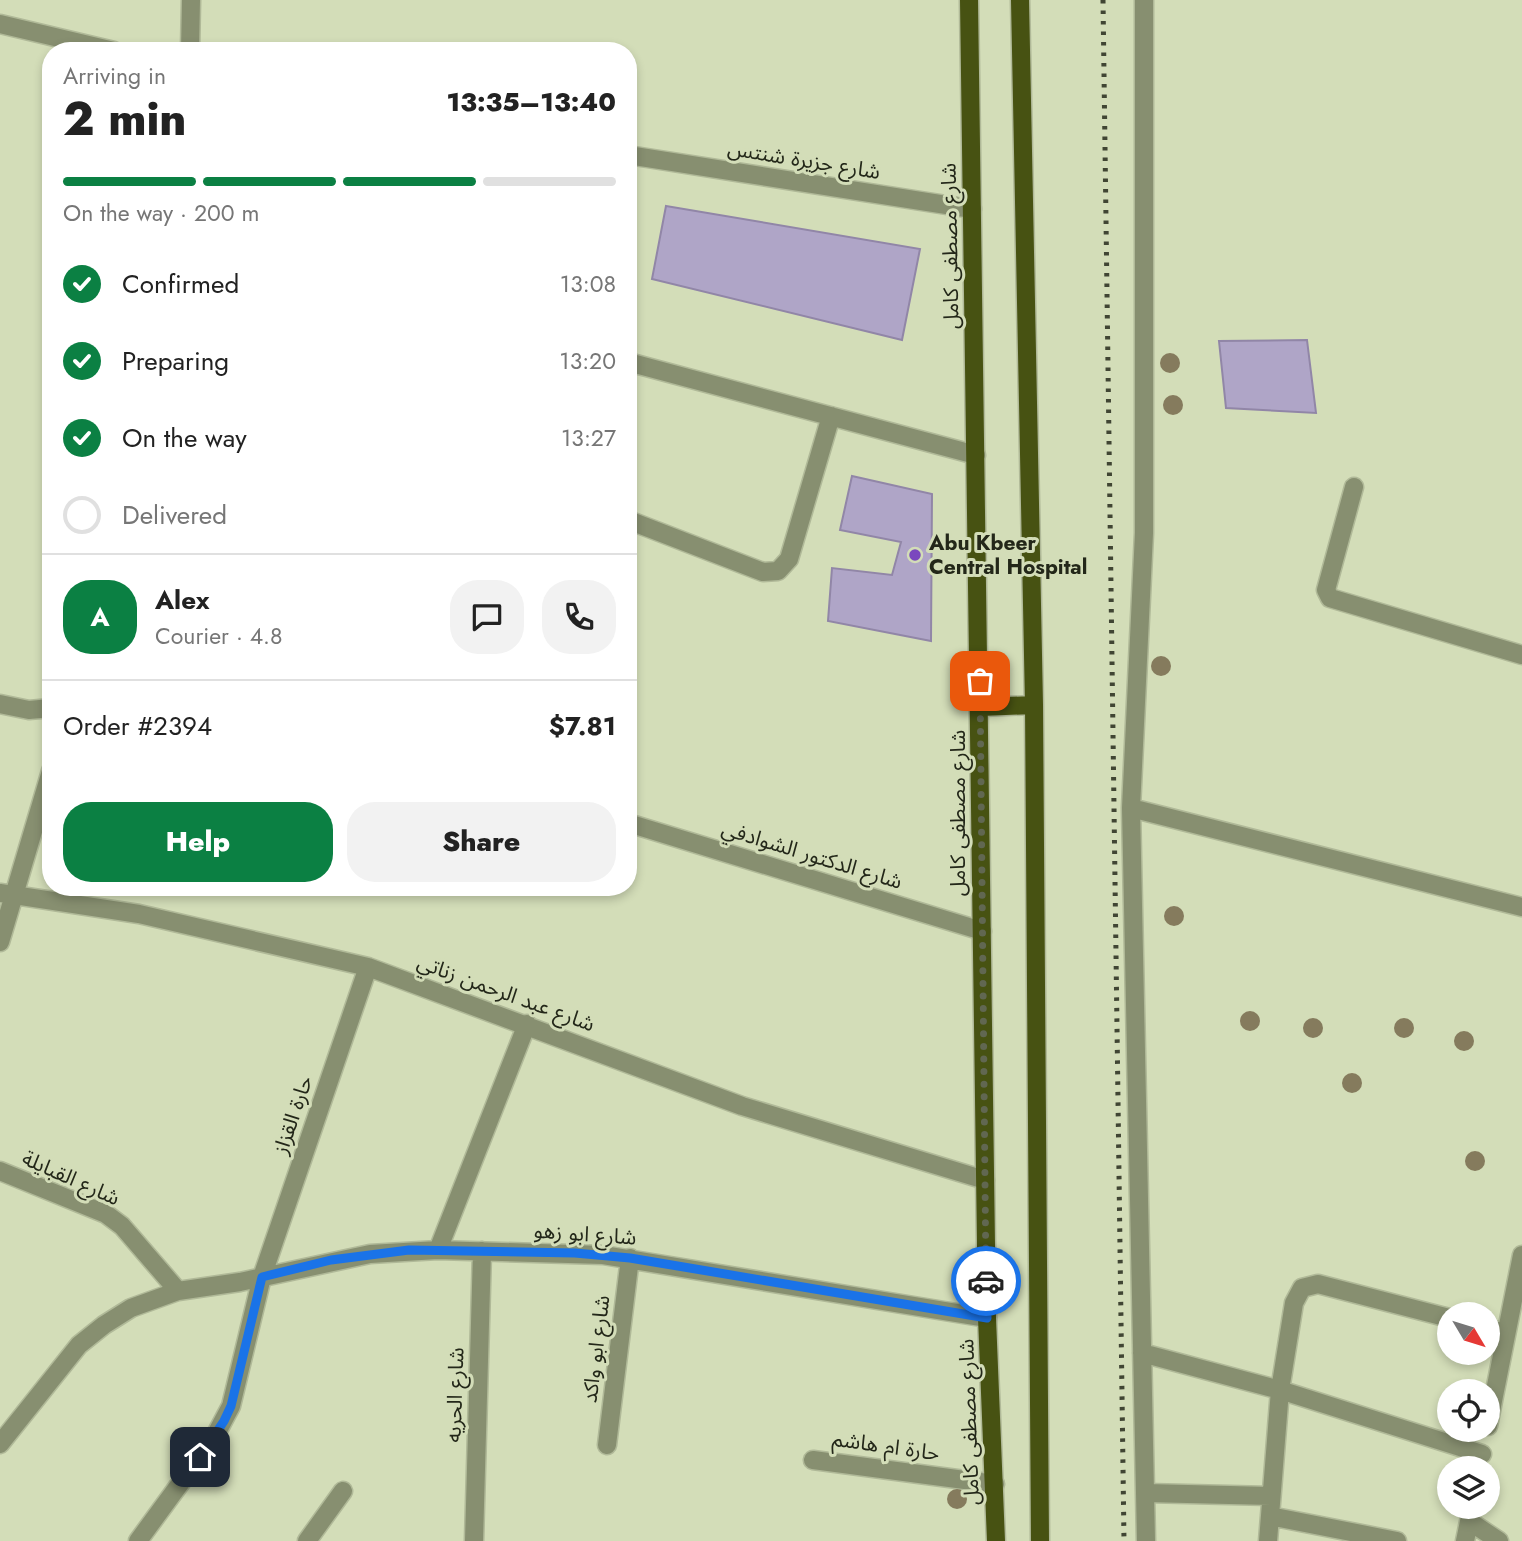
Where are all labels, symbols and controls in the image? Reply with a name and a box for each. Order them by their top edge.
text: Arriving in [63,59,166,93]
text: 13:35–13:40 [447,83,616,121]
text: 2 min [63,86,187,152]
street label: شارع جزيرة شنتس [726,133,882,187]
street label: شارع مصطفى كامل [934,163,966,329]
text: On the way · 200 m [63,196,259,230]
icon: check [63,265,101,303]
text: Confirmed [122,265,239,303]
text: 13:08 [560,267,616,301]
icon: check [63,342,101,380]
text: Preparing [122,342,229,380]
text: 13:20 [559,344,616,378]
icon: check [63,419,101,457]
text: On the way [122,419,247,457]
text: 13:27 [561,421,616,455]
text: Delivered [122,496,227,534]
place label: Abu Kbeer Central Hospital [928,528,1087,582]
marker: Abu Kbeer Central Hospital [907,547,923,563]
button: chat [450,580,524,654]
button: phone [542,580,616,654]
text: Alex [155,581,209,619]
text: A [90,598,110,636]
text: Courier · 4.8 [155,619,283,653]
pin [950,651,1010,711]
icon: bag [961,662,999,700]
text: Order #2394 [63,707,212,745]
text: $7.81 [549,707,616,745]
street label: شارع مصطفى كامل [943,730,973,896]
button: Help [63,802,333,882]
button: Share [347,802,616,882]
street label: شارع الدكتور الشوادفي [718,813,906,898]
street label: شارع عبد الرحمن زناتي [413,947,599,1040]
street label: حارة القزاز [265,1072,320,1159]
street label: شارع القبايلة [17,1143,125,1213]
street label: شارع ابو زهو [533,1215,637,1253]
courier [951,1246,1021,1316]
icon: car [967,1262,1005,1300]
street label: شارع ابو واكد [575,1293,617,1405]
north arrow [1437,1302,1500,1365]
map controls [1437,1302,1500,1519]
street label: شارع مصطفى كامل [951,1338,987,1506]
street label: شارع الحريه [438,1347,472,1443]
button: locate [1437,1379,1500,1442]
street label: حارة ام هاشم [830,1424,942,1469]
pin [170,1427,230,1487]
icon: home [181,1438,219,1476]
button: layers [1437,1456,1500,1519]

